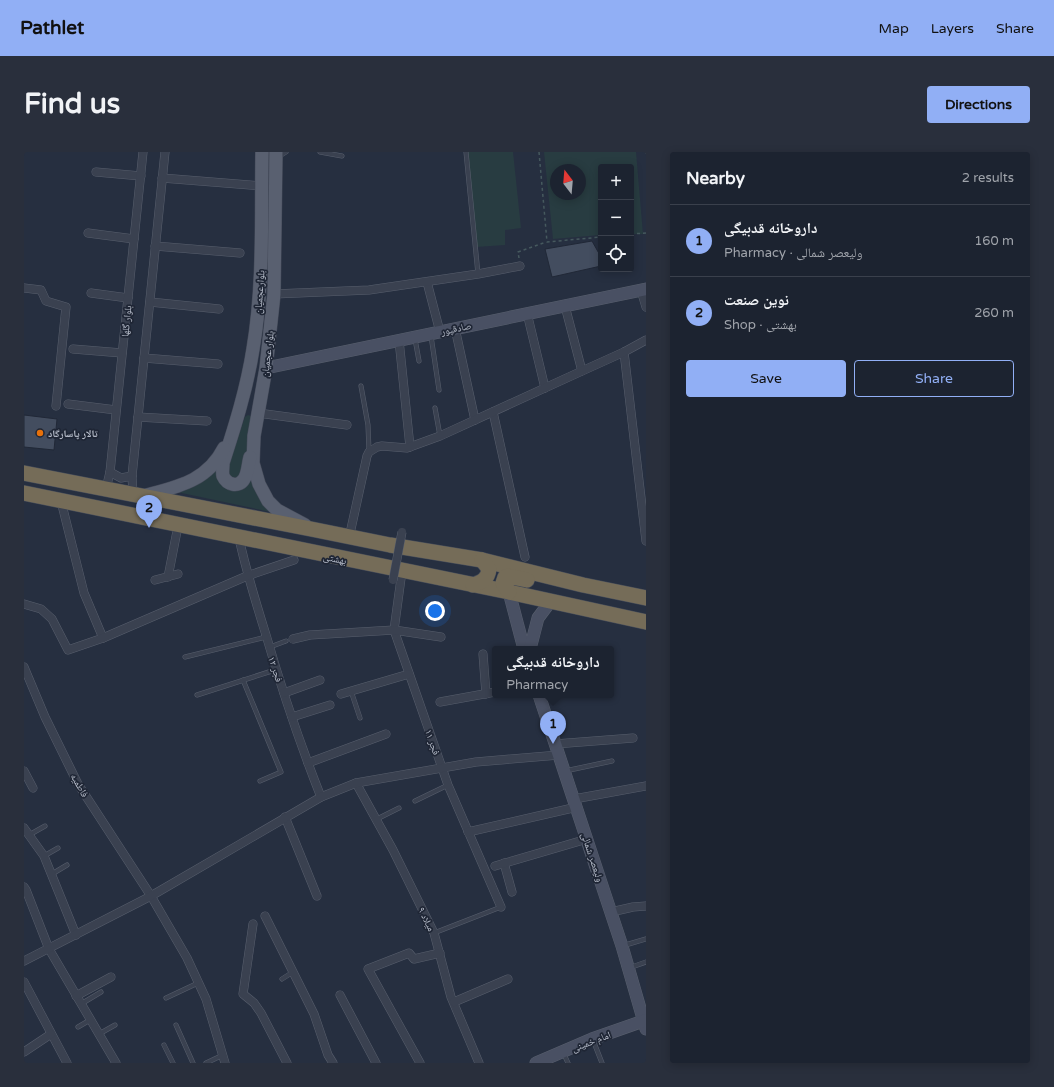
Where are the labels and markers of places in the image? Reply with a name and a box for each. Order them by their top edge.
marker: تالار پاسارگاد [35,428,45,438]
place label: تالار پاسارگاد [48,428,98,440]
pin: 2 [136,495,162,528]
pin: 1 [540,711,566,744]

